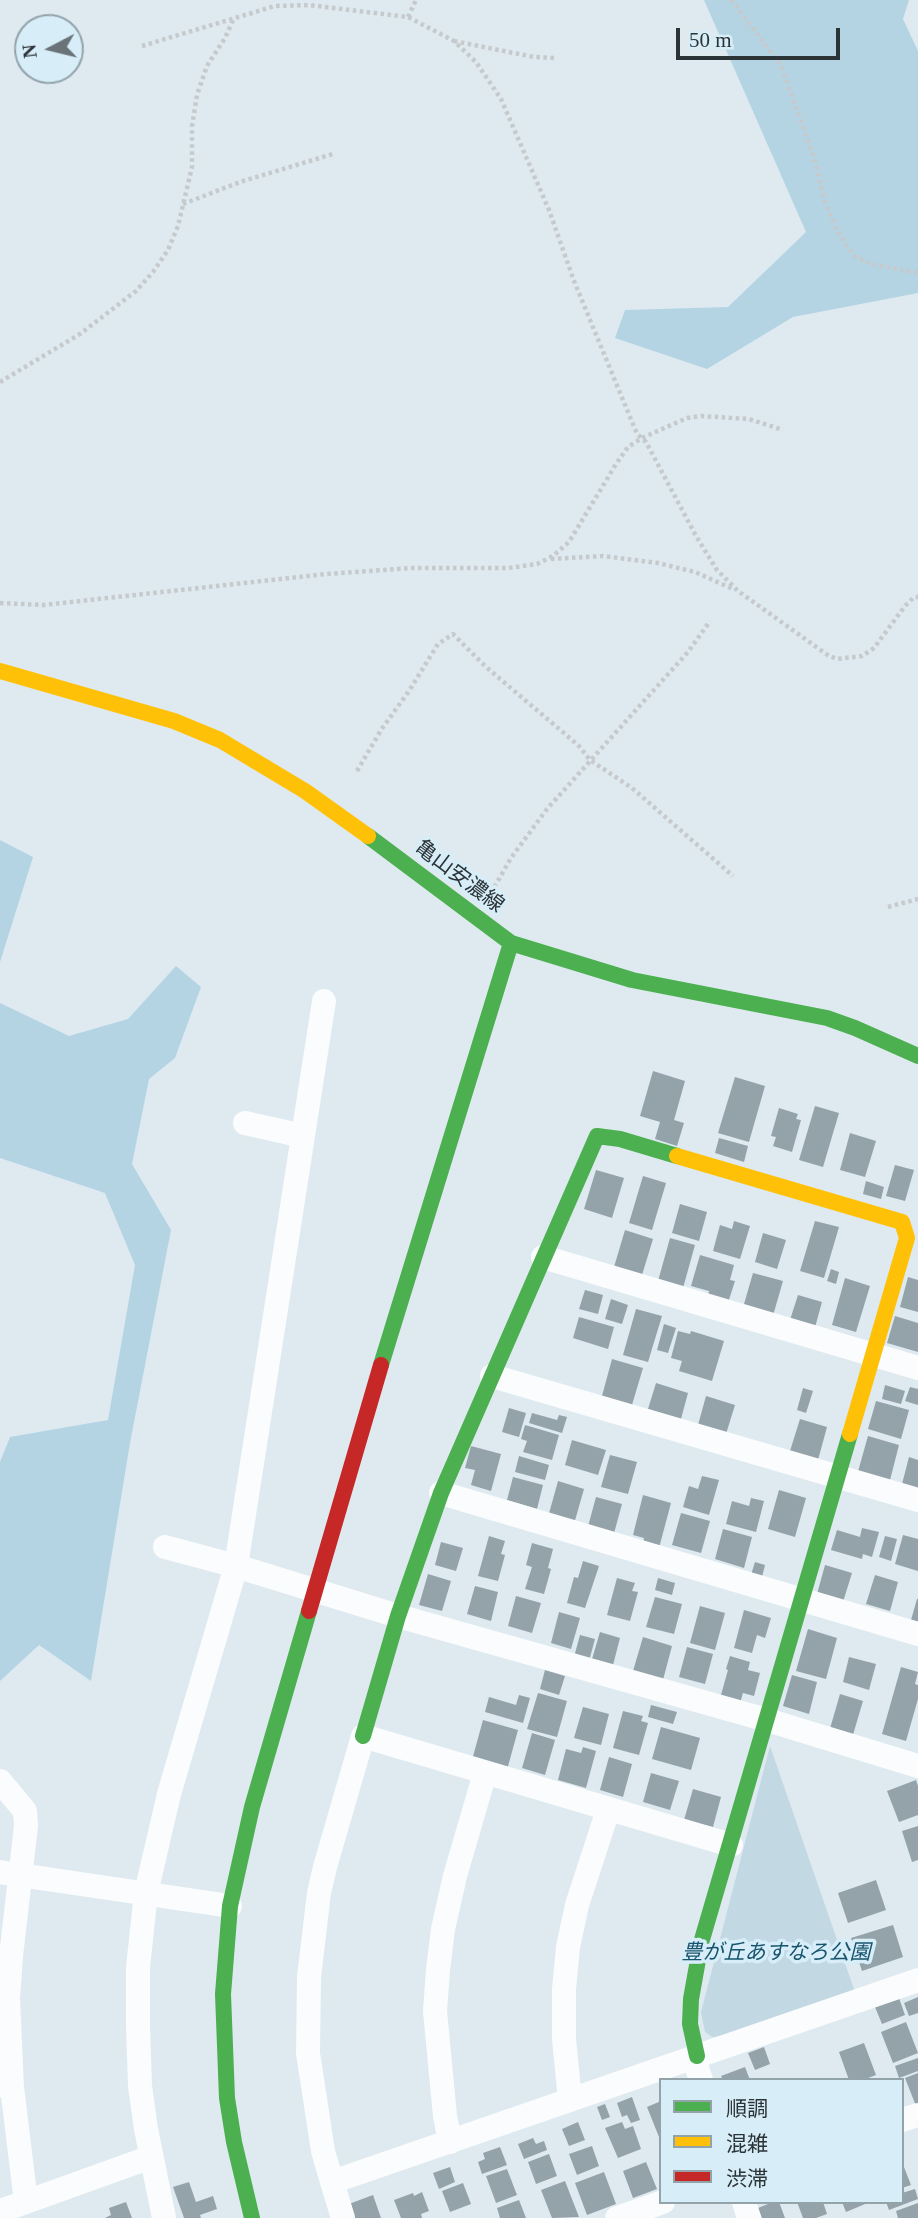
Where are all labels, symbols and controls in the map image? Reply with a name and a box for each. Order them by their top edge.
north arrow [14,14,84,84]
scale bar [680,14,844,58]
text: 50 m [689,28,732,52]
text: N [18,43,41,59]
street label: 亀山安濃線 [409,835,509,919]
park label: 豊が丘あすなろ公園 [682,1940,870,1966]
legend [659,2078,904,2204]
text: 順調 [726,2097,768,2121]
text: 混雑 [726,2132,768,2156]
text: 渋滞 [726,2167,768,2191]

